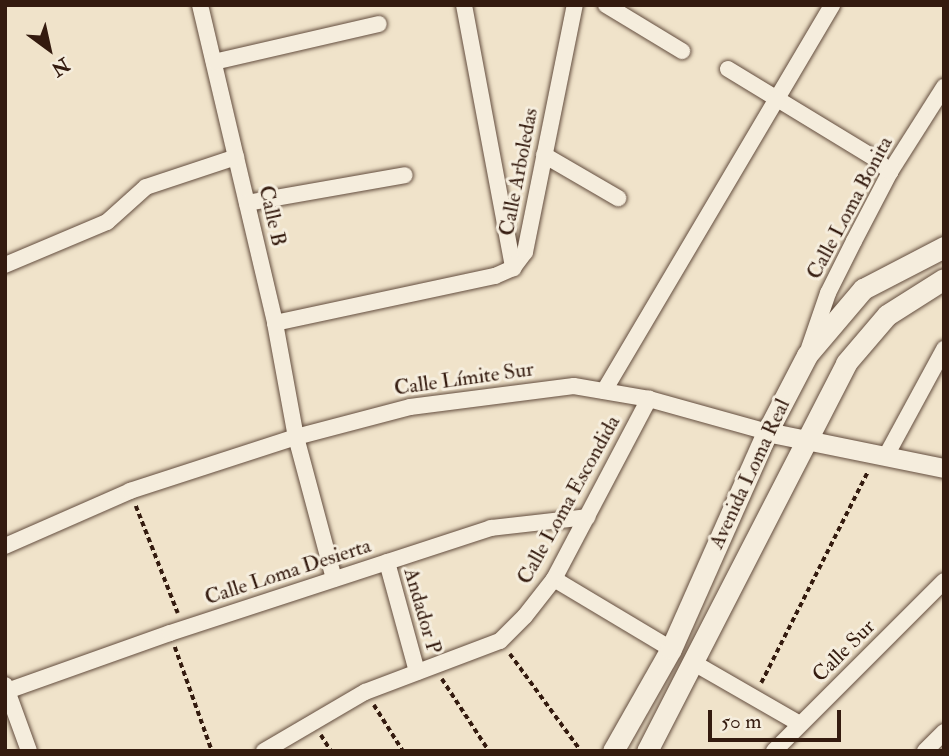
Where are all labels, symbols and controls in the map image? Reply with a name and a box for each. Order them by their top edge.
north arrow [14,14,84,84]
text: N [47,52,74,81]
street label: Calle Arboledas [494,106,544,238]
street label: Calle Loma Bonita [802,132,898,284]
street label: Calle B [253,183,291,249]
street label: Calle Límite Sur [393,357,535,401]
street label: Avenida Loma Real [704,395,796,553]
street label: Calle Loma Escondida [512,411,626,589]
street label: Calle Loma Desierta [202,533,374,611]
street label: Andador P [398,565,446,657]
street label: Calle Sur [807,614,881,688]
scale bar [711,696,844,740]
text: 50 m [721,708,762,735]

